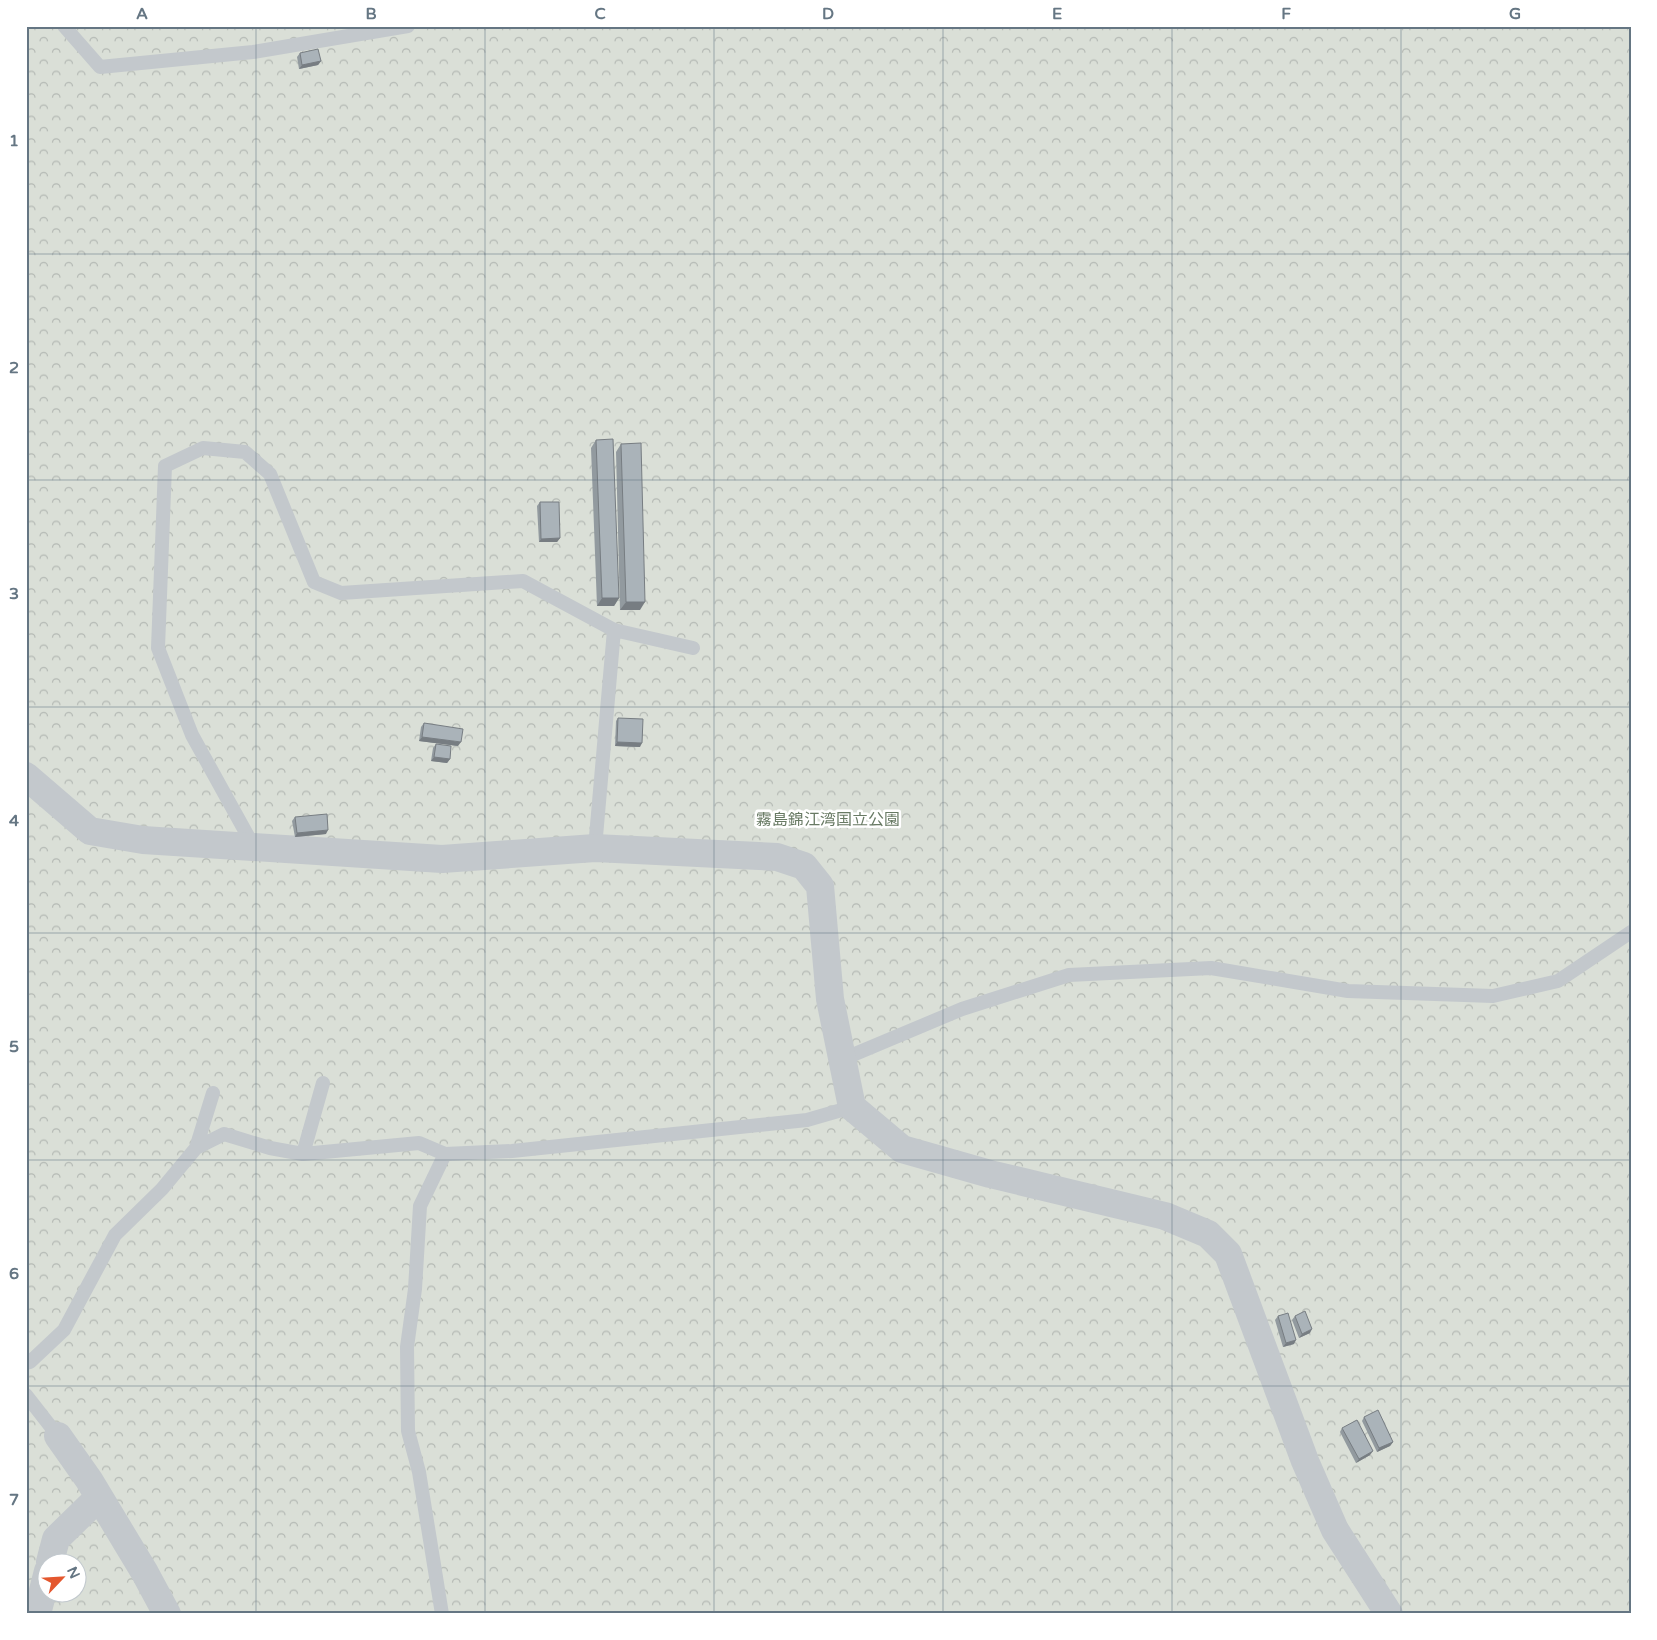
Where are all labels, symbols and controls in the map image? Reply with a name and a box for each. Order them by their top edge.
text: A [136,4,148,24]
text: B [365,4,377,24]
text: C [594,4,606,24]
text: D [822,4,834,24]
text: E [1052,4,1062,24]
text: F [1281,4,1291,24]
text: G [1509,4,1521,24]
text: 1 [9,131,19,151]
text: 2 [9,358,19,378]
text: 3 [9,584,19,604]
park label: 霧島錦江湾国立公園 [756,810,900,830]
text: 4 [9,811,19,831]
text: 5 [9,1037,19,1057]
text: 6 [9,1264,19,1284]
text: 7 [9,1490,19,1510]
north arrow [38,1552,88,1602]
text: N [63,1564,83,1581]

